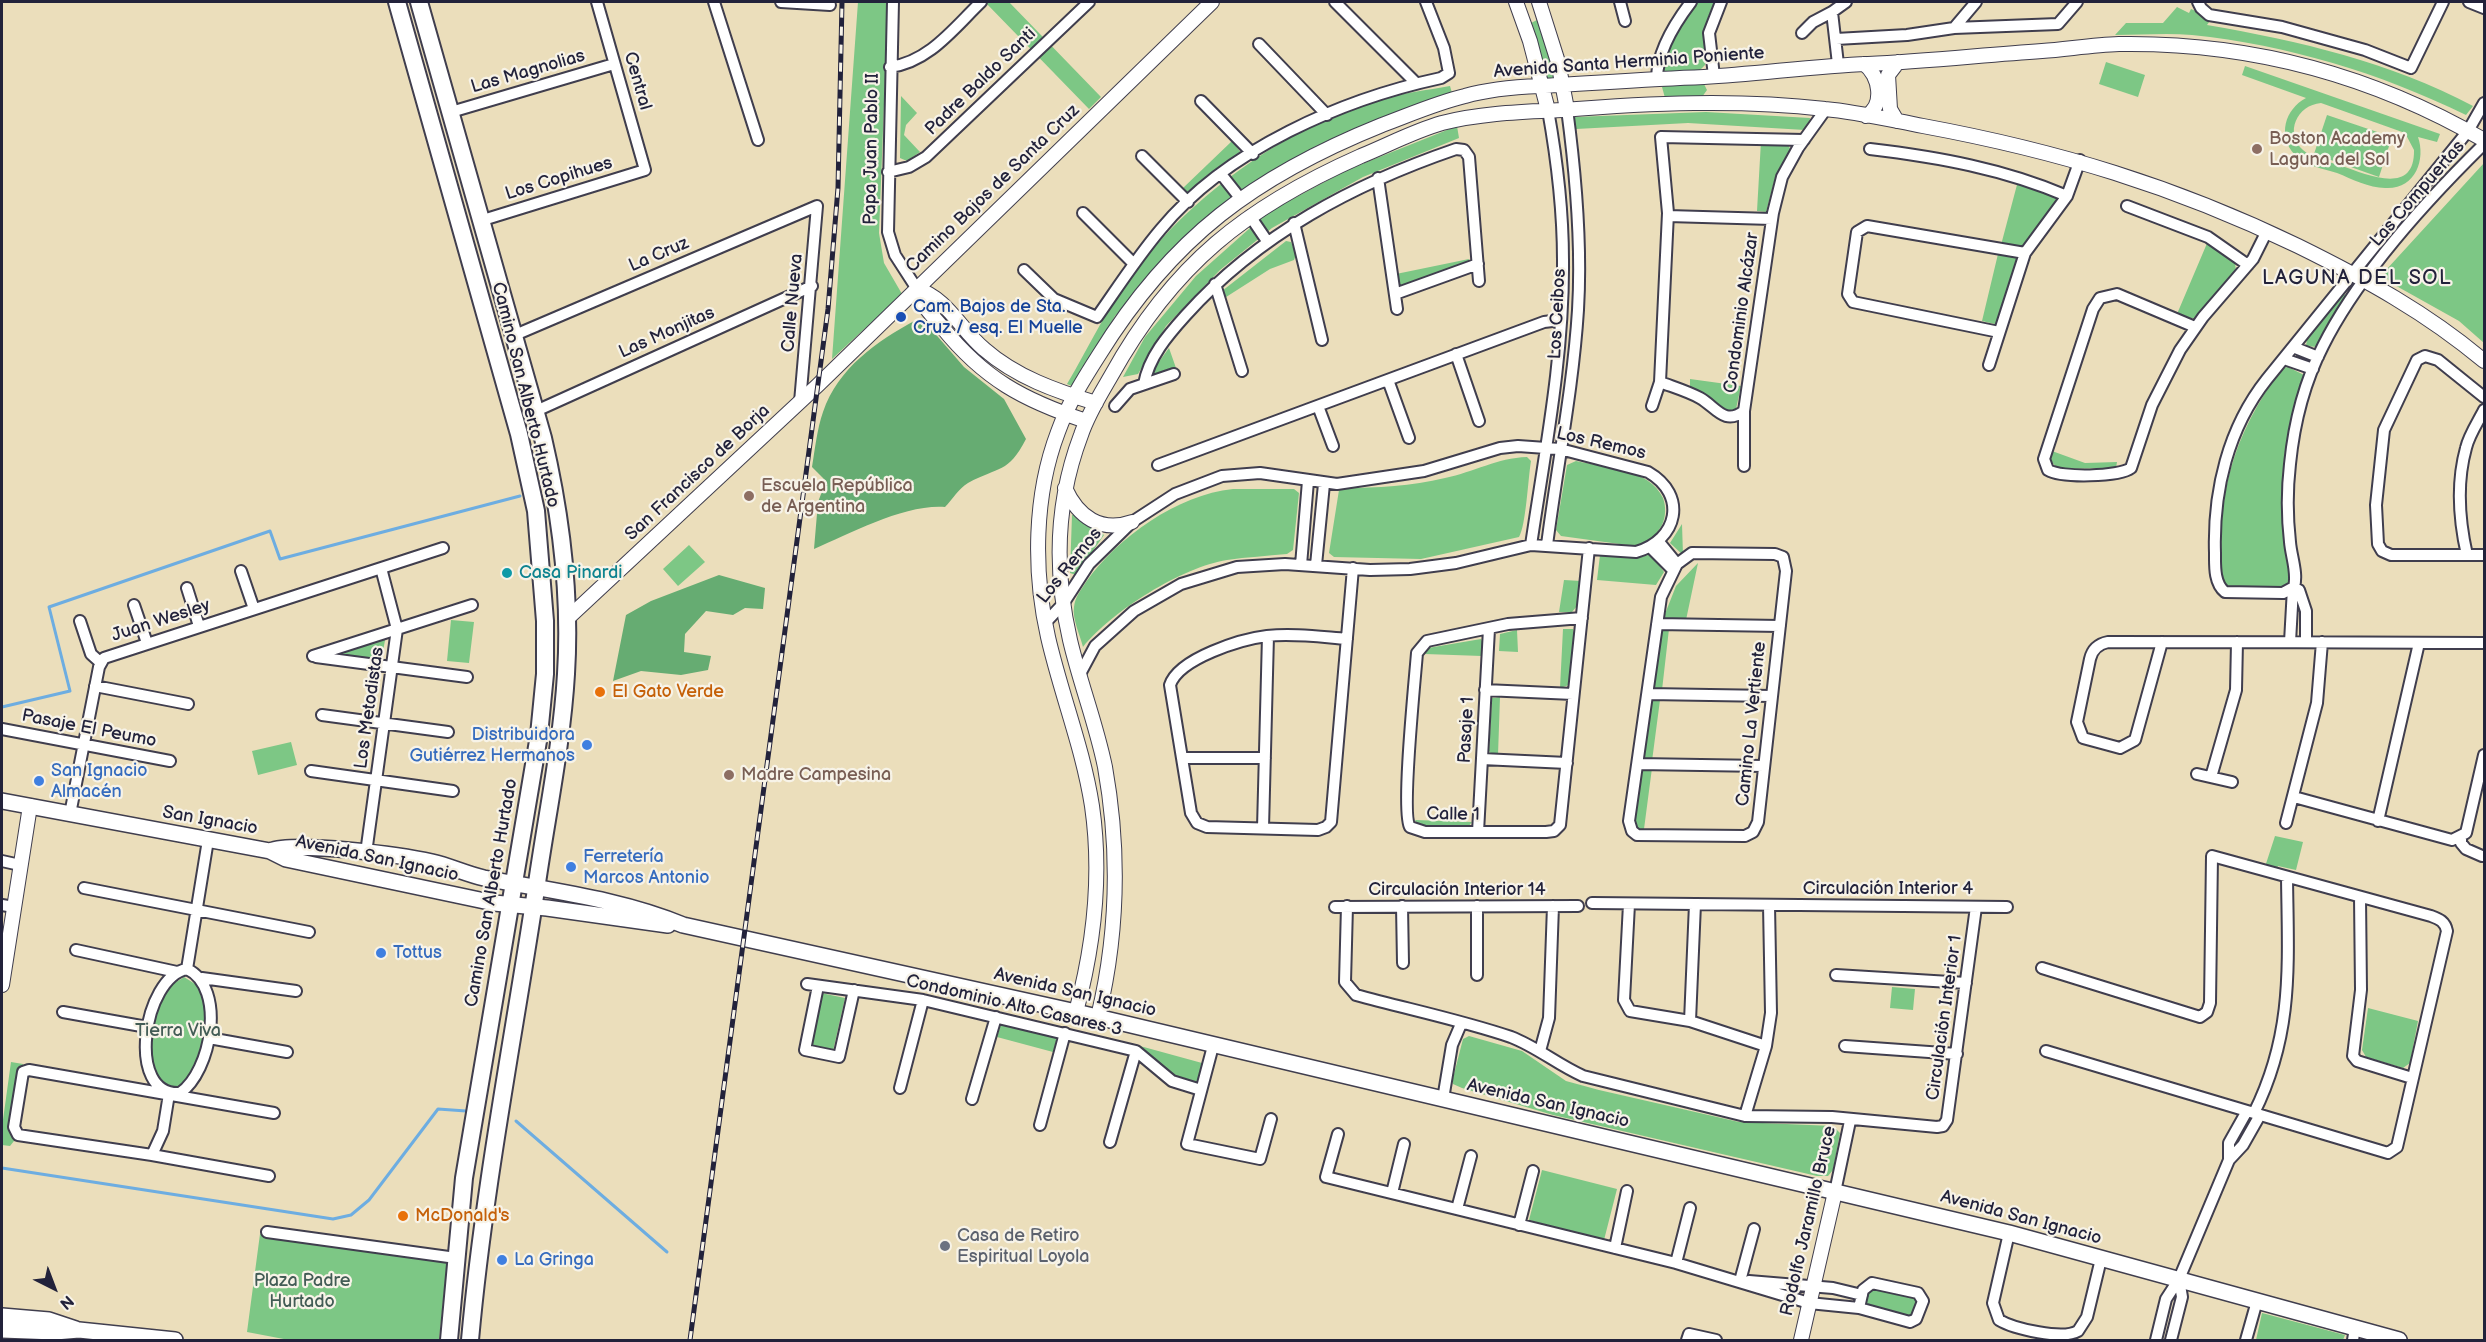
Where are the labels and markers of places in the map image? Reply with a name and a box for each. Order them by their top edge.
place label: Boston Academy Laguna del Sol [2269,128,2405,170]
marker: Boston Academy Laguna del Sol [2250,142,2264,156]
place label: Cam. Bajos de Sta. Cruz / esq. El Muelle [913,296,1083,338]
marker: Cam. Bajos de Sta. Cruz / esq. El Muelle [894,310,908,324]
place label: Escuela República de Argentina [761,475,913,518]
marker: Escuela República de Argentina [742,489,756,503]
place label: Casa Pinardi [519,562,622,584]
marker: Casa Pinardi [500,566,514,580]
place label: El Gato Verde [612,681,724,703]
marker: El Gato Verde [593,685,607,699]
place label: Distribuidora Gutiérrez Hermanos [409,724,575,766]
marker: Distribuidora Gutiérrez Hermanos [580,738,594,752]
place label: San Ignacio Almacén [51,760,147,802]
place label: Madre Campesina [741,764,891,786]
marker: Madre Campesina [722,768,736,782]
marker: San Ignacio Almacén [32,774,46,788]
place label: Ferretería Marcos Antonio [583,846,709,888]
marker: Ferretería Marcos Antonio [564,860,578,874]
place label: Tottus [393,942,442,964]
marker: Tottus [374,946,388,960]
place label: McDonald's [415,1205,509,1227]
marker: McDonald's [396,1209,410,1223]
place label: Casa de Retiro Espiritual Loyola [957,1225,1089,1268]
marker: Casa de Retiro Espiritual Loyola [938,1239,952,1253]
place label: La Gringa [514,1249,594,1271]
marker: La Gringa [495,1253,509,1267]

